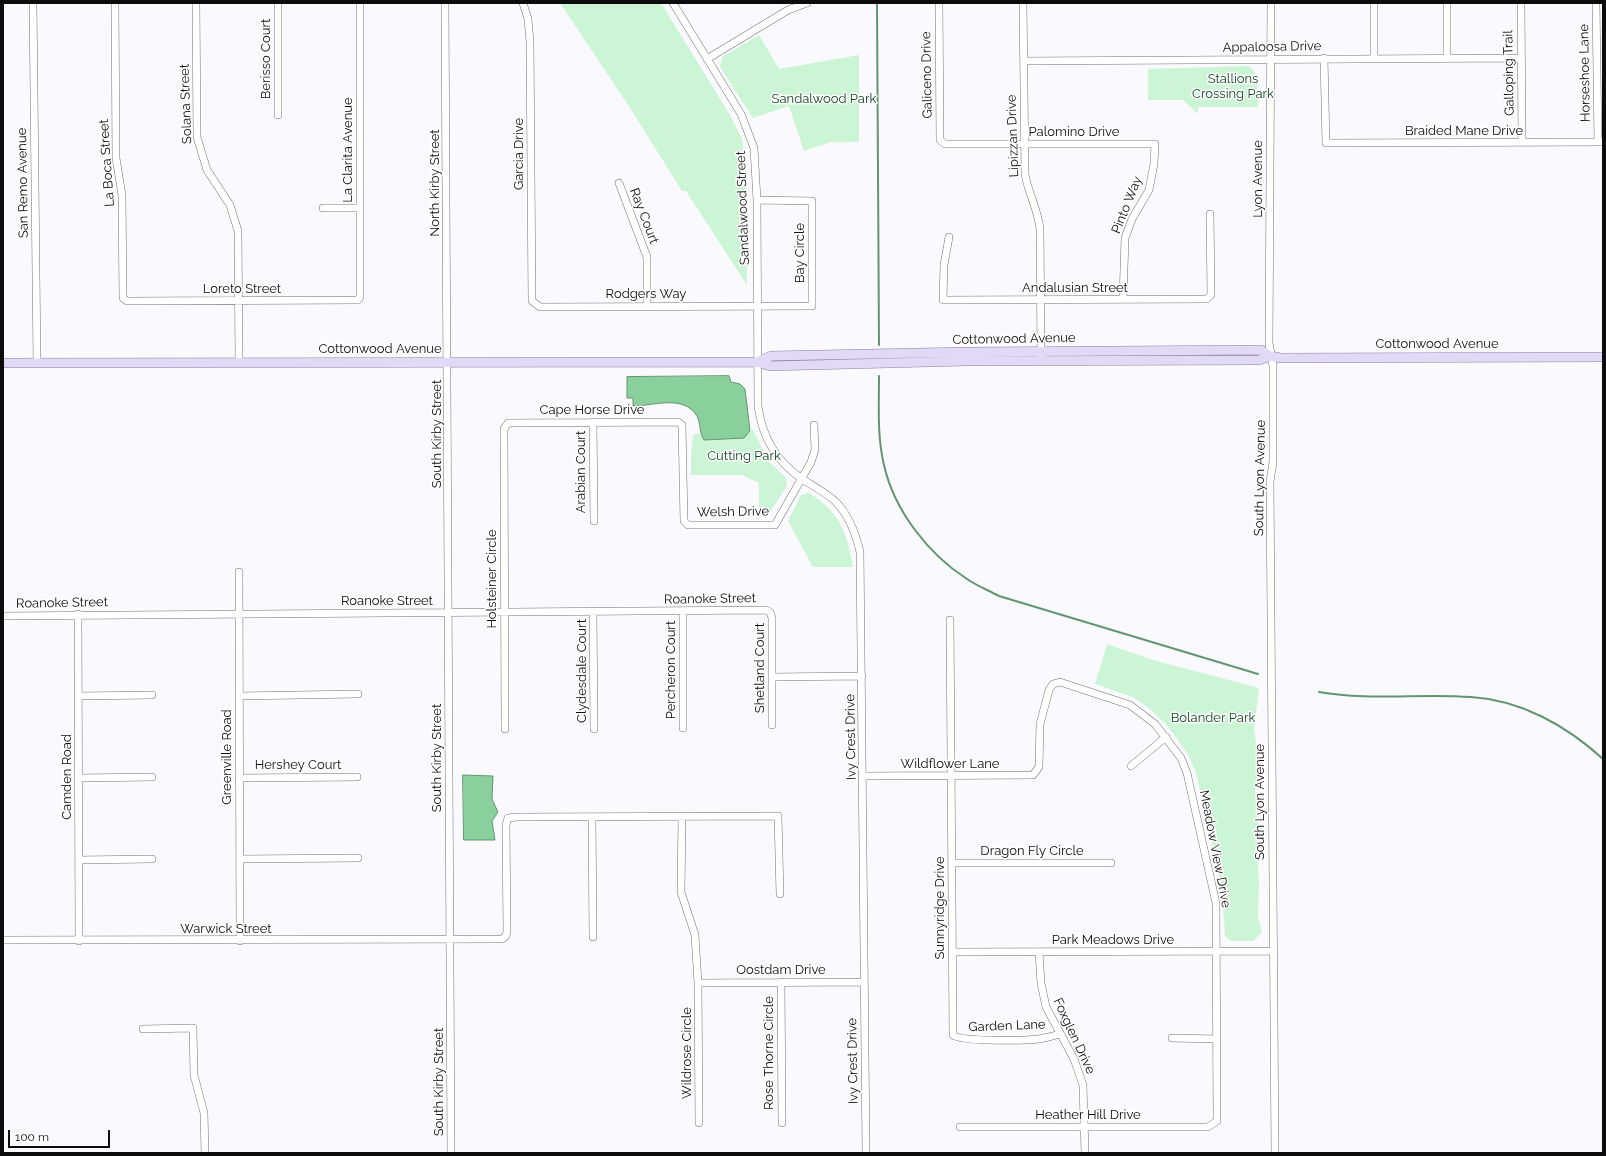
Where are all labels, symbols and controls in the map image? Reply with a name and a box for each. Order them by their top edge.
street label: Berisso Court [258,19,274,99]
street label: Horseshoe Lane [1576,24,1594,122]
street label: Galloping Trail [1500,30,1518,116]
street label: Galiceno Drive [918,31,936,119]
street label: Appaloosa Drive [1223,38,1321,56]
street label: Solana Street [177,64,195,144]
park label: Stallions Crossing Park [1192,71,1274,102]
park label: Sandalwood Park [772,91,876,107]
street label: Lipizzan Drive [1004,94,1022,178]
street label: La Clarita Avenue [340,97,356,203]
street label: Garcia Drive [511,118,527,190]
street label: La Boca Street [96,119,118,207]
street label: Braided Mane Drive [1405,123,1523,139]
street label: Palomino Drive [1029,124,1119,140]
street label: San Remo Avenue [14,128,32,238]
street label: North Kirby Street [427,129,443,237]
street label: Lyon Avenue [1250,140,1266,218]
street label: Sandalwood Street [733,151,753,265]
street label: Pinto Way [1108,174,1146,236]
street label: Ray Court [626,186,662,246]
street label: Bay Circle [792,223,808,283]
street label: Andalusian Street [1022,280,1128,296]
street label: Loreto Street [203,281,281,297]
street label: Rodgers Way [606,286,686,302]
street label: Cottonwood Avenue [952,330,1076,348]
street label: Cottonwood Avenue [1375,336,1499,352]
street label: Cottonwood Avenue [318,341,442,357]
street label: South Kirby Street [429,380,445,488]
street label: Cape Horse Drive [540,402,644,418]
street label: South Lyon Avenue [1251,420,1269,536]
street label: Arabian Court [573,431,589,513]
park label: Cutting Park [707,448,781,464]
street label: Welsh Drive [697,504,769,520]
street label: Holsteiner Circle [484,529,500,629]
street label: Roanoke Street [664,590,756,608]
street label: Roanoke Street [341,593,433,609]
street label: Roanoke Street [16,594,108,612]
street label: Clydesdale Court [574,619,590,723]
street label: Percheron Court [663,621,679,719]
street label: Shetland Court [752,623,768,713]
street label: Ivy Crest Drive [842,694,860,780]
street label: South Kirby Street [429,704,445,812]
street label: Greenville Road [219,709,235,805]
park label: Bolander Park [1171,710,1255,726]
street label: Camden Road [59,734,75,820]
street label: South Lyon Avenue [1252,744,1268,860]
street label: Wildflower Lane [901,756,999,772]
street label: Hershey Court [255,757,341,773]
street label: Meadow View Drive [1196,789,1234,909]
street label: Dragon Fly Circle [980,843,1084,859]
street label: Sunnyridge Drive [932,856,948,960]
street label: Warwick Street [180,921,272,937]
street label: Park Meadows Drive [1052,932,1174,948]
street label: Oostdam Drive [736,962,826,978]
street label: Rose Thorne Circle [761,996,777,1110]
street label: Foxglen Drive [1050,996,1098,1076]
street label: Wildrose Circle [679,1007,695,1099]
street label: Garden Lane [968,1017,1046,1035]
street label: Ivy Crest Drive [844,1018,862,1104]
street label: South Kirby Street [431,1028,447,1136]
street label: Heather Hill Drive [1035,1107,1141,1123]
scale bar [10,1122,112,1148]
text: 100 m [15,1130,49,1144]

